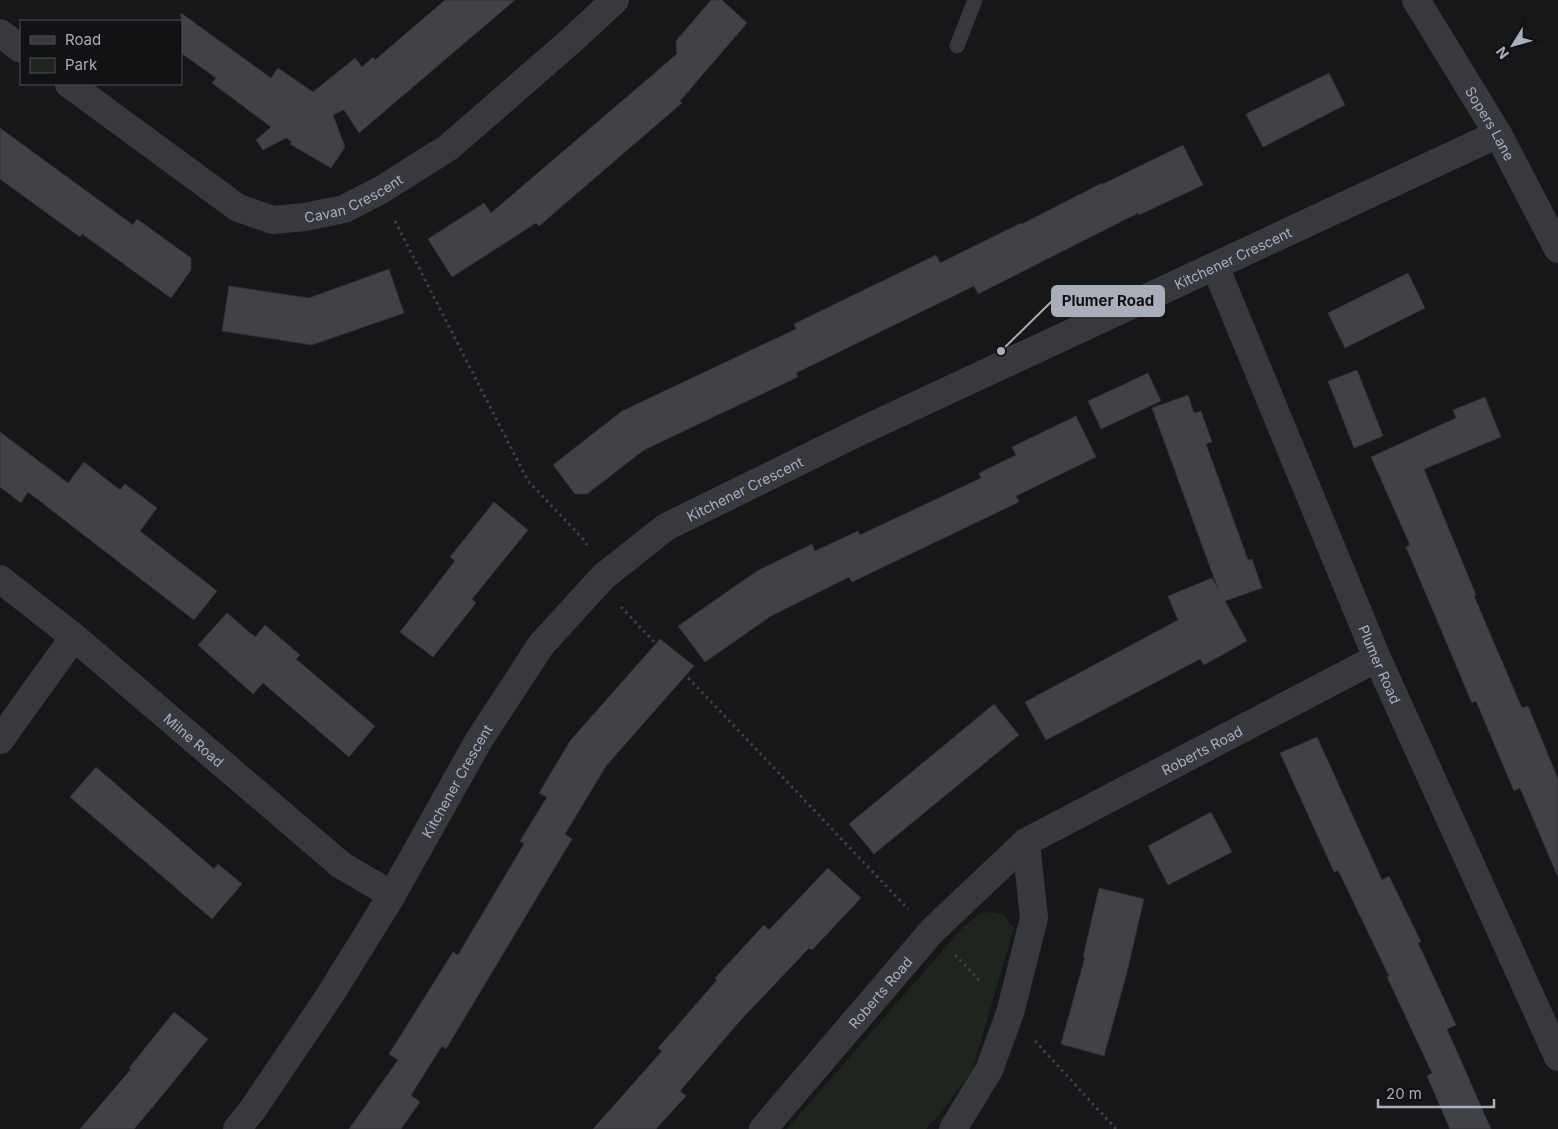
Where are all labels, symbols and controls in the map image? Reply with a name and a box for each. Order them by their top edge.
legend [20,20,182,85]
north arrow [1488,20,1538,70]
text: Road [65,30,101,49]
text: N [1492,44,1512,63]
text: Park [65,55,98,74]
street label: Sopers Lane [1462,83,1519,163]
street label: Cavan Crescent [303,170,406,225]
street label: Kitchener Crescent [1171,223,1294,292]
callout: Plumer Road [1052,286,1164,316]
text: Plumer Road [1062,291,1154,310]
street label: Kitchener Crescent [684,452,806,524]
street label: Plumer Road [1356,622,1405,706]
street label: Milne Road [161,709,228,770]
street label: Kitchener Crescent [418,721,496,840]
street label: Roberts Road [1158,722,1245,778]
street label: Roberts Road [844,953,915,1031]
scale bar [1378,1076,1494,1108]
text: 20 m [1386,1084,1422,1103]

